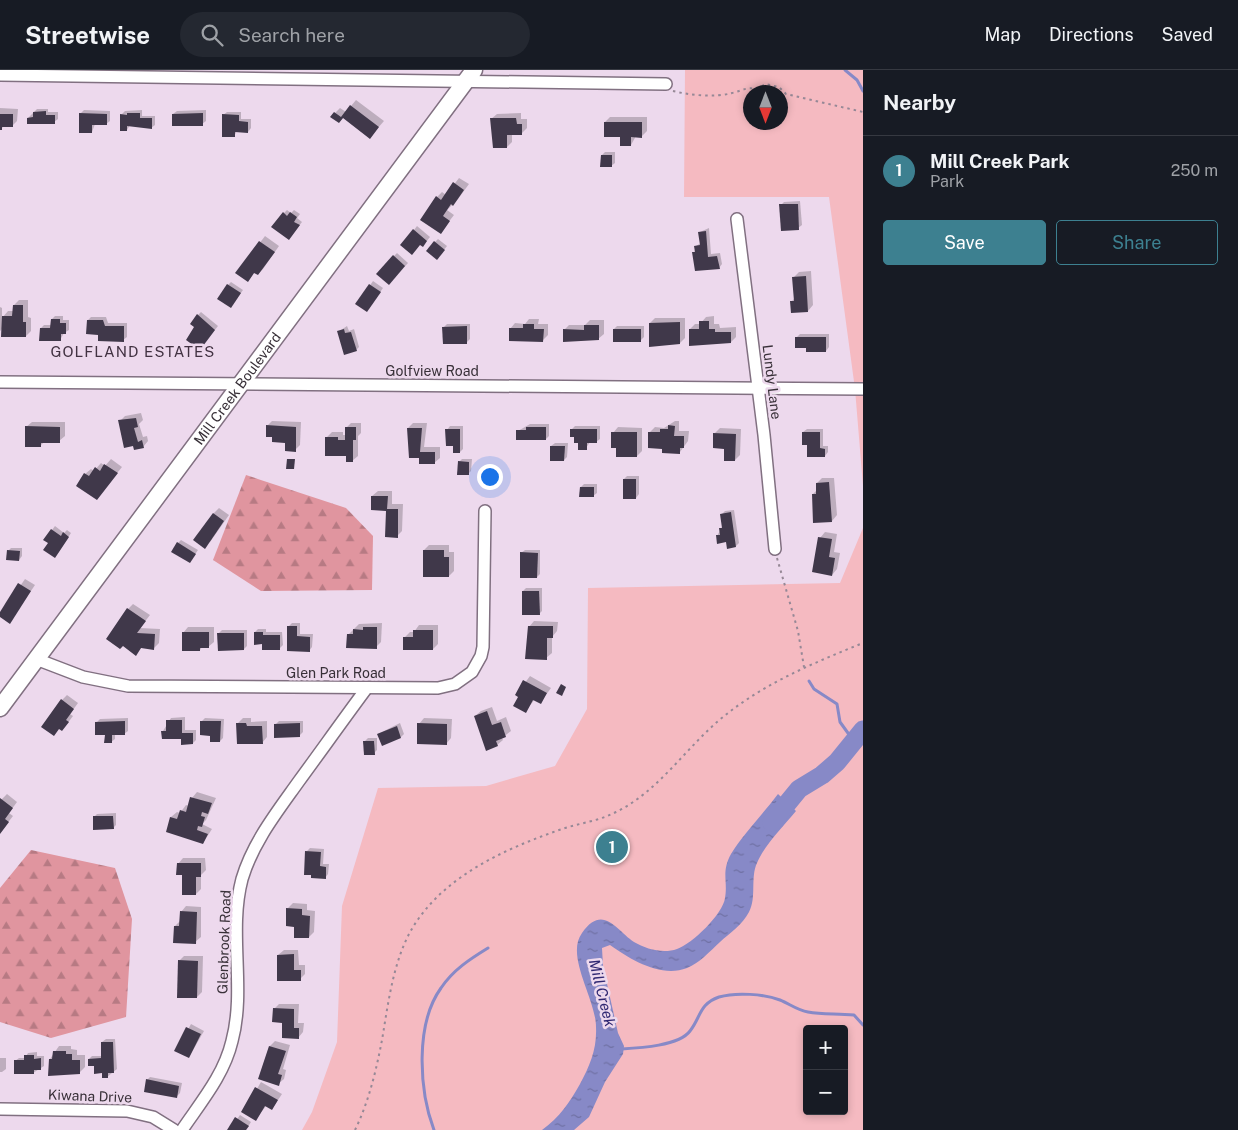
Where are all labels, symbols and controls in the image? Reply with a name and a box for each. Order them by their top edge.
search box [180,12,530,57]
text: Streetwise [25,21,150,49]
icon: search [198,21,226,49]
text: Search here [238,24,345,46]
text: Map [984,24,1021,45]
text: Directions [1049,24,1134,45]
text: Saved [1162,24,1213,45]
north arrow [743,85,788,130]
text: Nearby [883,90,956,115]
text: Mill Creek Park [930,150,1069,172]
text: 1 [896,161,902,180]
text: 250 m [1171,161,1218,180]
text: Park [930,172,964,191]
button: Save [883,220,1046,265]
button: Share [1056,220,1218,265]
street label: Mill Creek Boulevard [191,329,284,448]
district label: GOLFLAND ESTATES [51,343,215,360]
street label: Lundy Lane [759,344,785,420]
street label: Golfview Road [385,363,479,379]
your location [477,464,503,490]
street label: Glen Park Road [286,665,386,681]
pin: 1 [596,828,628,866]
street label: Glenbrook Road [214,890,234,994]
water label: Mill Creek [586,957,619,1029]
map controls [803,1025,848,1115]
button: + [803,1025,848,1070]
button: − [803,1070,848,1115]
street label: Kiwana Drive [48,1087,132,1105]

